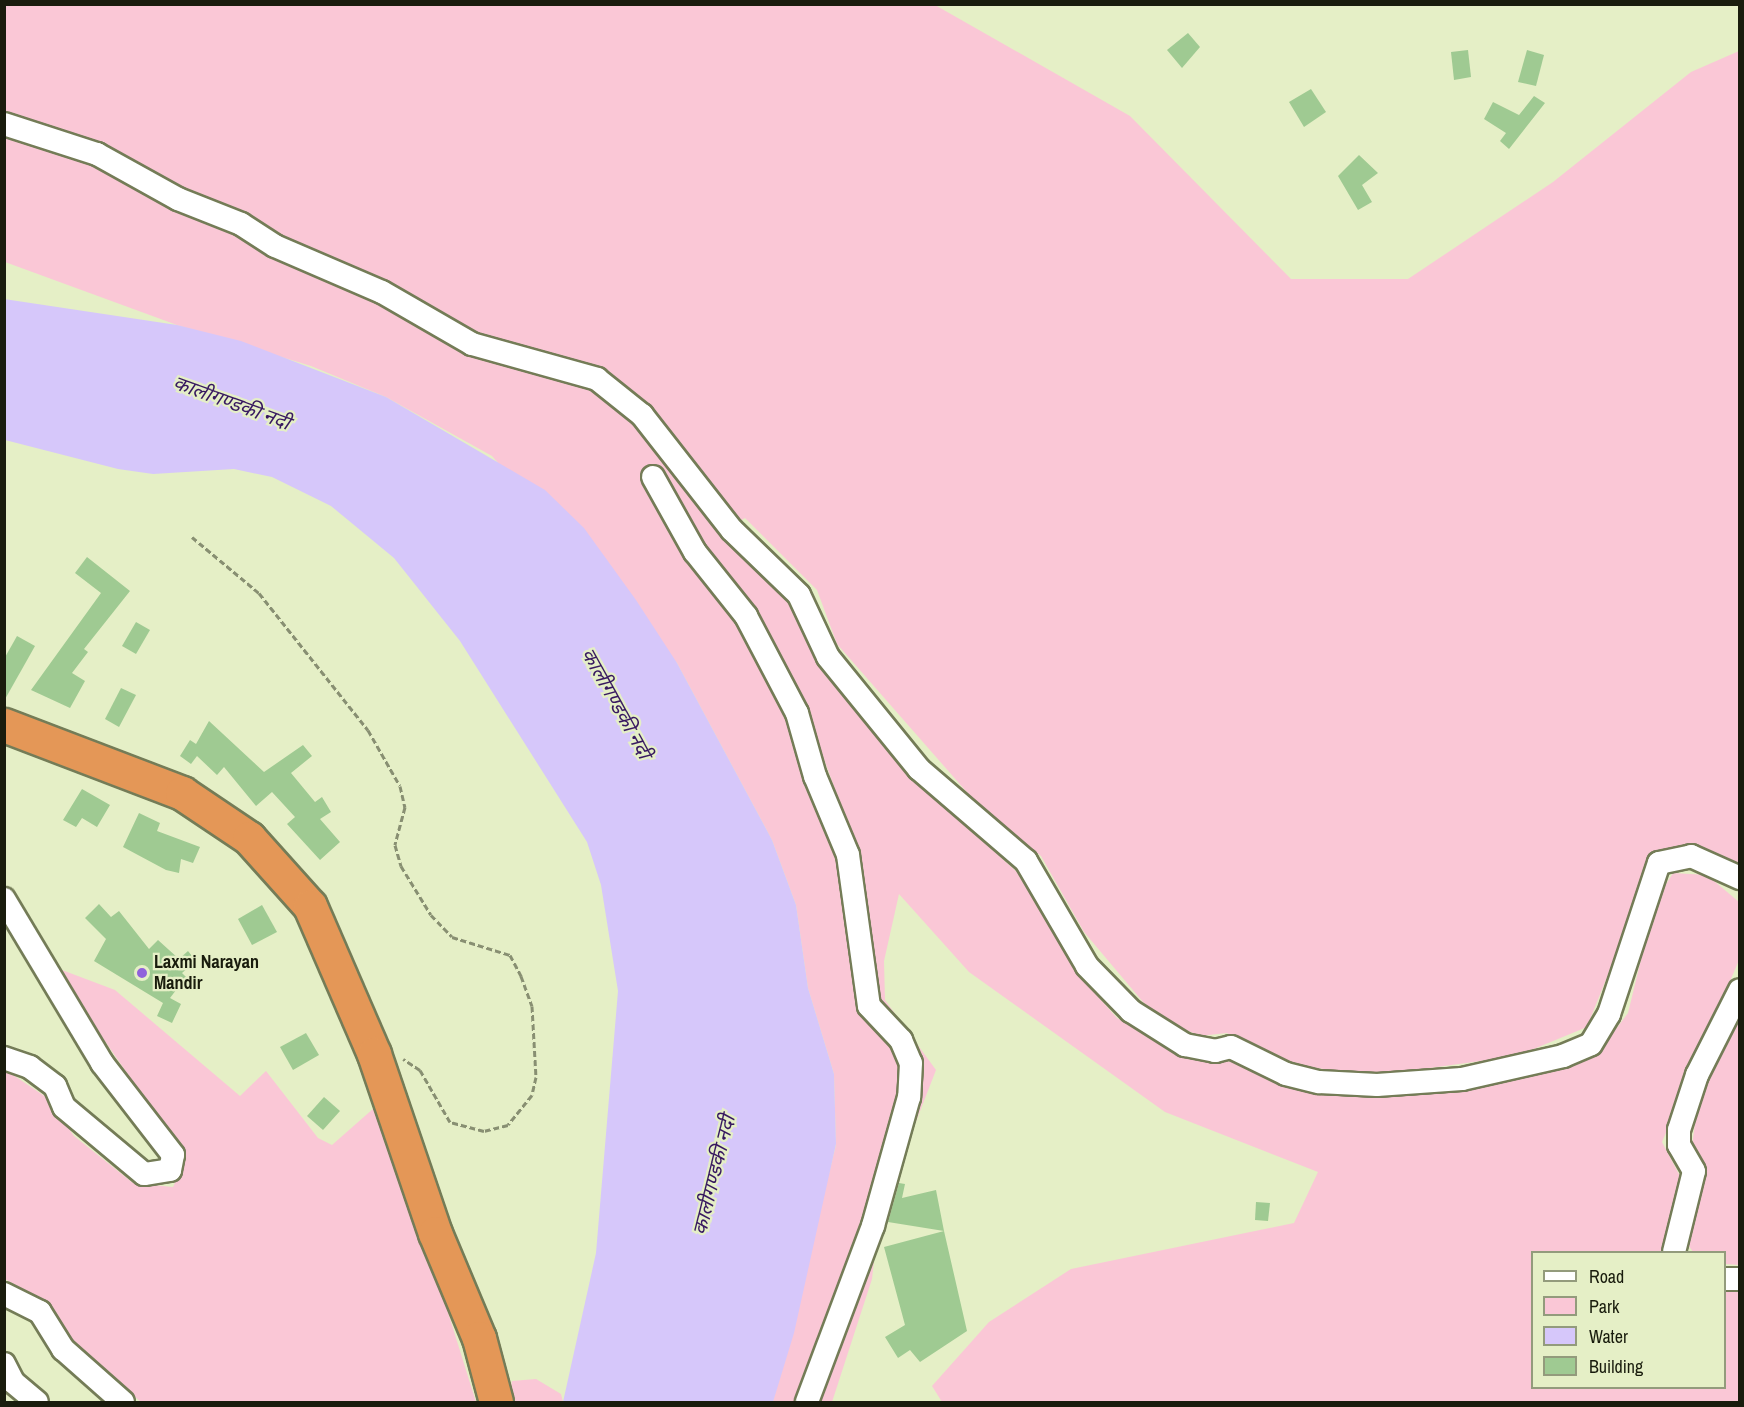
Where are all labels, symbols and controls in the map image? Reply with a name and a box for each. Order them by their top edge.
water label: कालीगण्डकी नदी [170,370,294,434]
water label: कालीगण्डकी नदी [577,644,657,762]
place label: Laxmi Narayan Mandir [154,952,259,994]
marker: Laxmi Narayan Mandir [135,966,149,980]
water label: कालीगण्डकी नदी [687,1113,739,1237]
legend [1531,1251,1726,1389]
text: Road [1589,1264,1624,1289]
text: Park [1589,1294,1619,1319]
text: Water [1589,1324,1628,1349]
text: Building [1589,1354,1643,1379]

